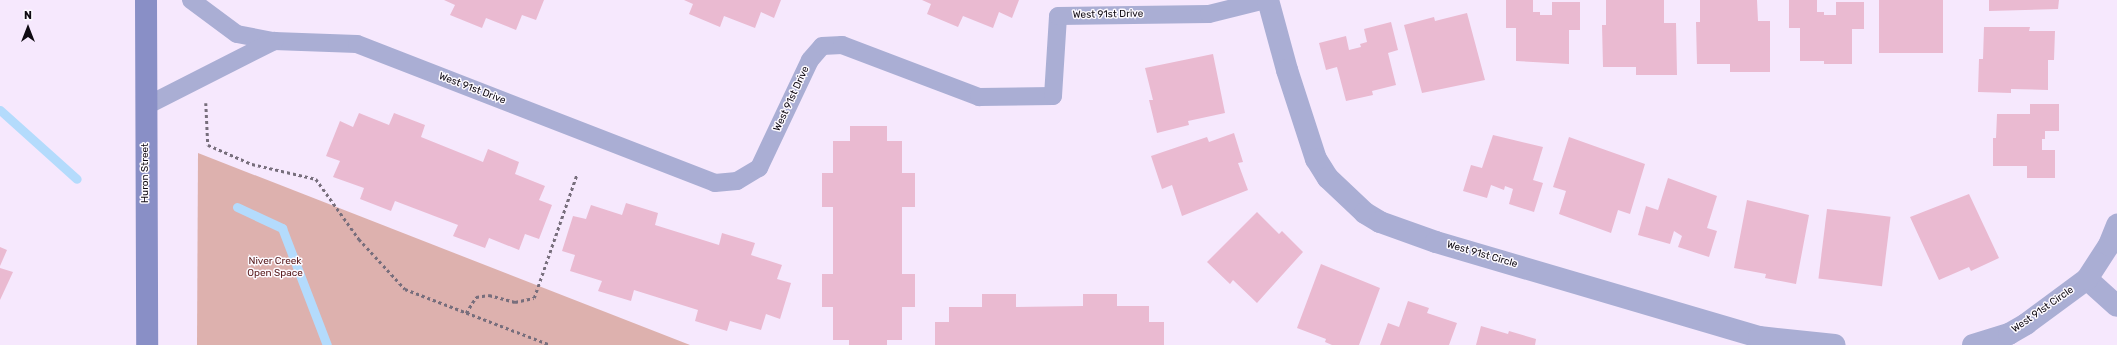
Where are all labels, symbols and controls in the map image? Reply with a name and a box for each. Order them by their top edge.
north arrow [8,8,48,48]
street label: West 91st Drive [1073,8,1143,22]
text: N [24,9,32,22]
street label: West 91st Drive [772,64,812,134]
street label: West 91st Drive [437,71,507,107]
street label: Huron Street [140,143,152,203]
street label: West 91st Circle [1445,239,1519,271]
park label: Niver Creek Open Space [247,255,303,278]
street label: West 91st Circle [2010,284,2076,336]

